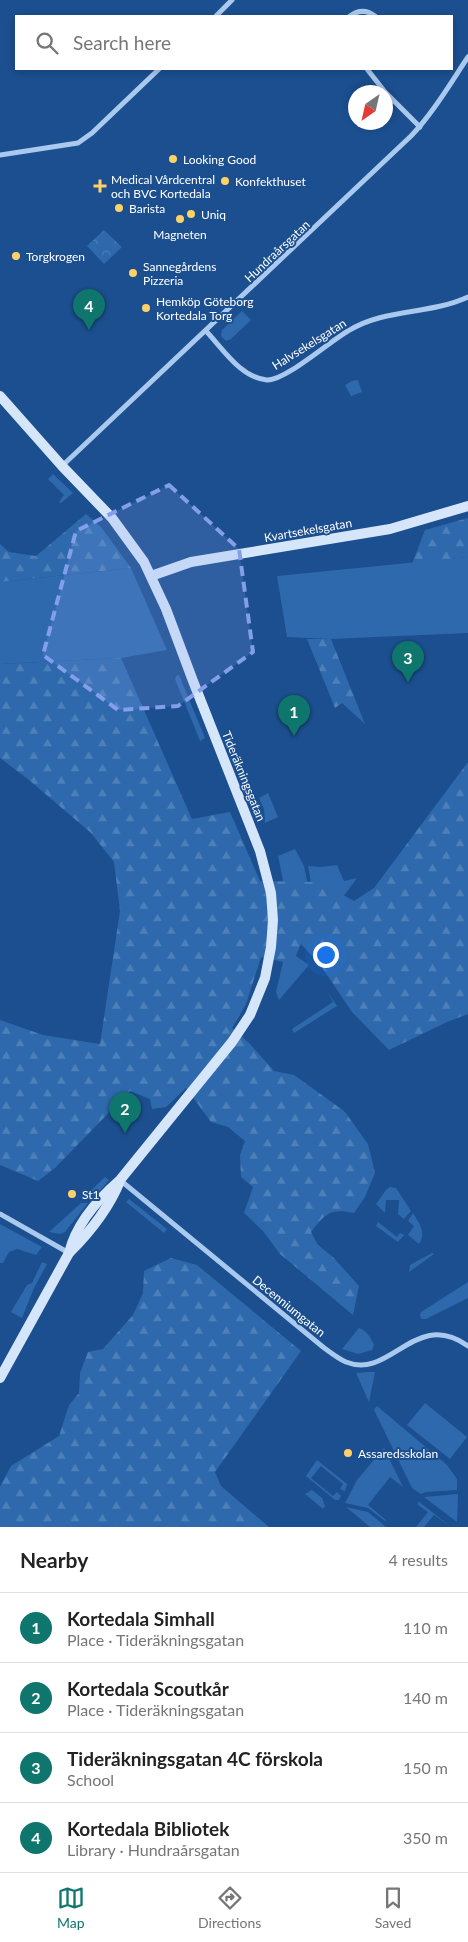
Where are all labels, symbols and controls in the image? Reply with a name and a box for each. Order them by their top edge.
search box [15,15,453,70]
icon: search [33,29,61,57]
text: Search here [73,31,171,54]
north arrow [348,85,393,130]
place label: Looking Good [183,152,256,167]
marker: Looking Good [167,153,179,165]
place label: Medical Vårdcentral och BVC Kortedala [111,172,215,201]
place label: Konfekthuset [235,174,307,189]
marker: Konfekthuset [219,175,231,187]
marker: Medical Vårdcentral och BVC Kortedala [93,179,107,193]
place label: Barista [129,201,165,216]
marker: Barista [113,202,125,214]
place label: Uniq [201,207,226,222]
marker: Uniq [185,208,197,220]
marker: Magneten [174,213,186,225]
street label: Hundraårsgatan [241,217,313,285]
place label: Magneten [153,227,207,242]
place label: Torgkrogen [26,249,85,264]
marker: Torgkrogen [10,250,22,262]
place label: Sannegårdens Pizzeria [143,259,216,288]
marker: Sannegårdens Pizzeria [127,267,139,279]
pin: 4 [73,289,105,330]
place label: Hemköp Göteborg Kortedala Torg [156,294,254,323]
marker: Hemköp Göteborg Kortedala Torg [140,302,152,314]
street label: Halvsekelsgatan [269,315,349,373]
street label: Kvartsekelsgatan [263,515,353,545]
pin: 3 [392,641,424,682]
pin: 1 [278,695,310,736]
street label: Tideräkningsgatan [219,729,269,823]
your location [313,942,339,968]
pin: 2 [109,1092,141,1133]
place label: St1 [82,1187,100,1202]
marker: St1 [66,1188,78,1200]
street label: Decenniumgatan [250,1272,328,1340]
place label: Assaredsskolan [358,1446,438,1461]
marker: Assaredsskolan [342,1447,354,1459]
text: Nearby [20,1547,88,1572]
text: 4 results [388,1550,448,1569]
text: Kortedala Simhall [67,1607,215,1630]
text: 1 [31,1618,41,1637]
text: 110 m [403,1618,448,1637]
text: Place · Tideräkningsgatan [67,1630,244,1649]
text: Kortedala Scoutkår [67,1677,229,1700]
text: 2 [31,1688,41,1707]
text: 140 m [403,1688,448,1707]
text: Place · Tideräkningsgatan [67,1700,244,1719]
text: Tideräkningsgatan 4C förskola [67,1747,323,1770]
text: 3 [31,1758,41,1777]
text: 150 m [403,1758,448,1777]
text: School [67,1770,114,1789]
text: Kortedala Bibliotek [67,1817,229,1840]
text: 4 [31,1828,41,1847]
text: 350 m [403,1828,448,1847]
text: Library · Hundraårsgatan [67,1840,240,1859]
tab: Map [57,1884,85,1931]
tab: Directions [198,1884,261,1931]
tab: Saved [375,1884,411,1931]

